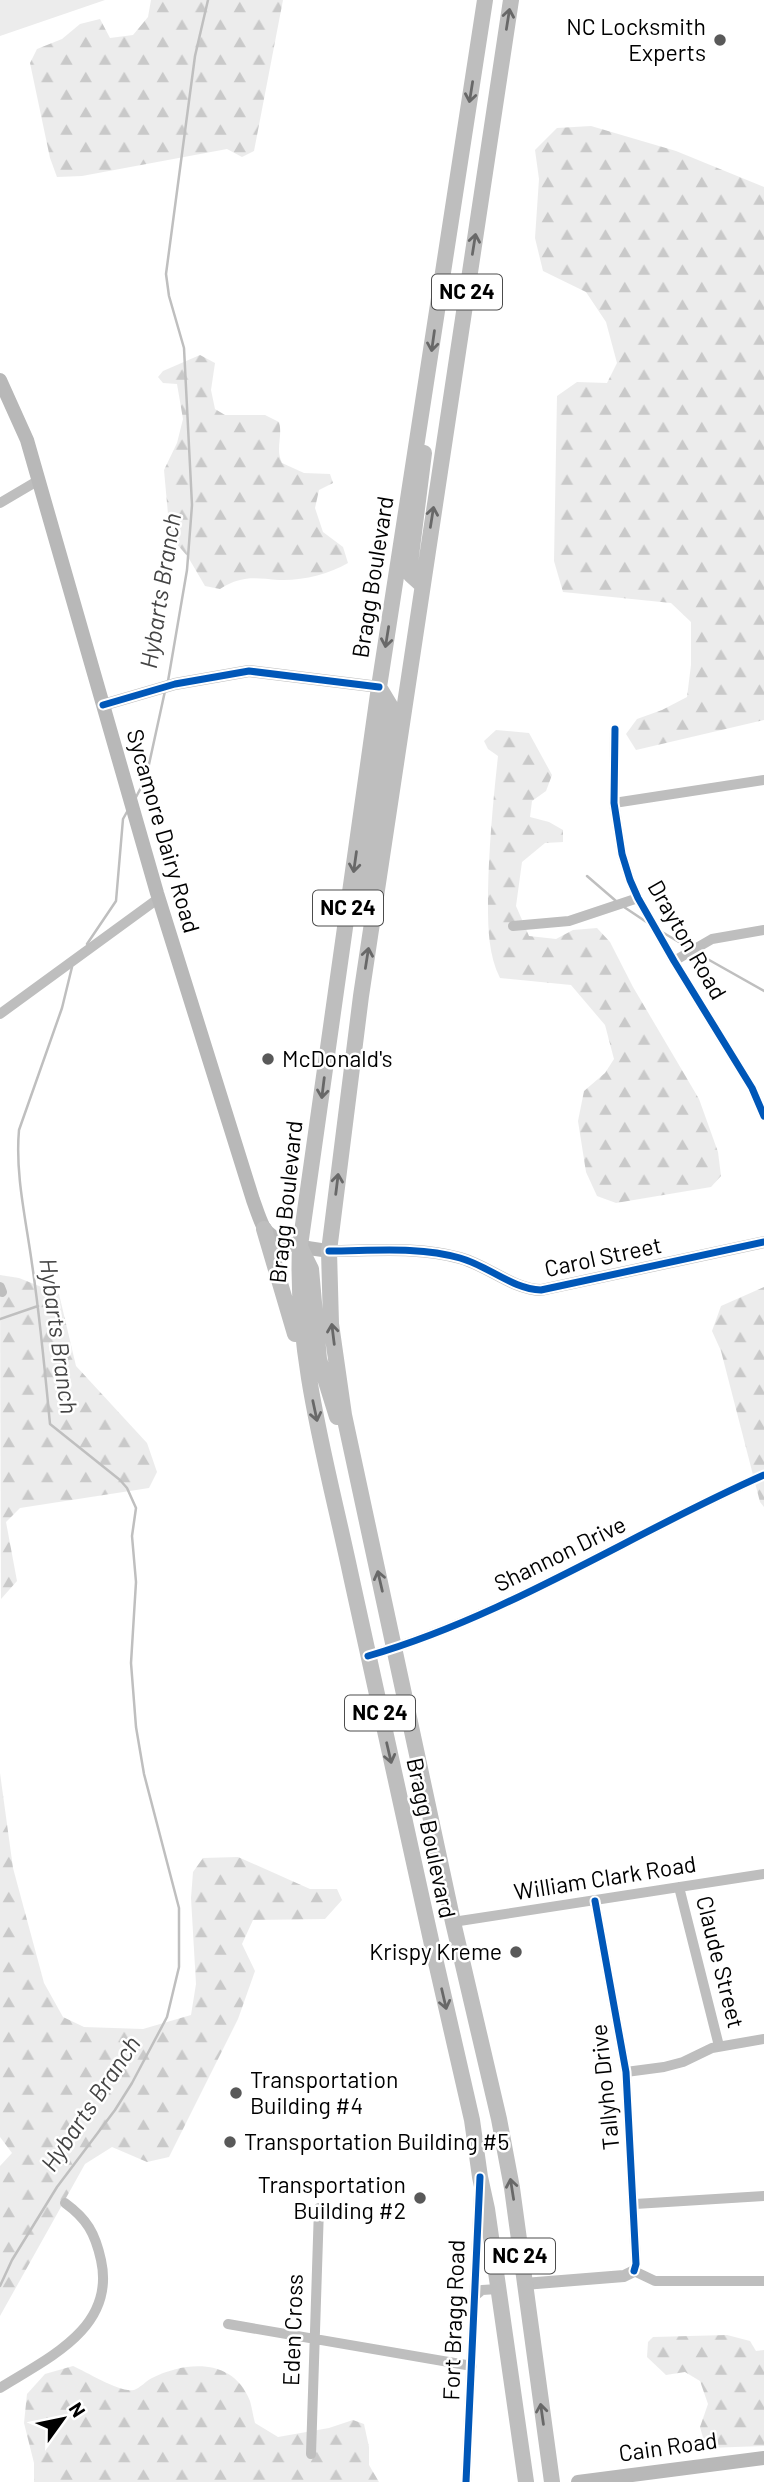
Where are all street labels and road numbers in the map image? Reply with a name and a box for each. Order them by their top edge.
road number: NC 24 [432,274,502,310]
street label: Bragg Boulevard [345,494,399,660]
street label: Sycamore Dairy Road [121,726,206,936]
street label: Drayton Road [642,875,733,1004]
road number: NC 24 [313,890,383,926]
street label: Bragg Boulevard [263,1119,307,1285]
street label: Carol Street [542,1230,664,1282]
street label: Shannon Drive [489,1509,630,1597]
road number: NC 24 [345,1696,415,1730]
street label: Bragg Boulevard [401,1755,463,1921]
street label: William Clark Road [512,1849,698,1905]
street label: Claude Street [691,1893,751,2031]
street label: Tallyho Drive [583,2023,625,2151]
road number: NC 24 [485,2238,555,2274]
street label: Fort Bragg Road [436,2239,470,2401]
street label: Eden Cross [276,2273,308,2387]
street label: Cain Road [617,2425,719,2467]

